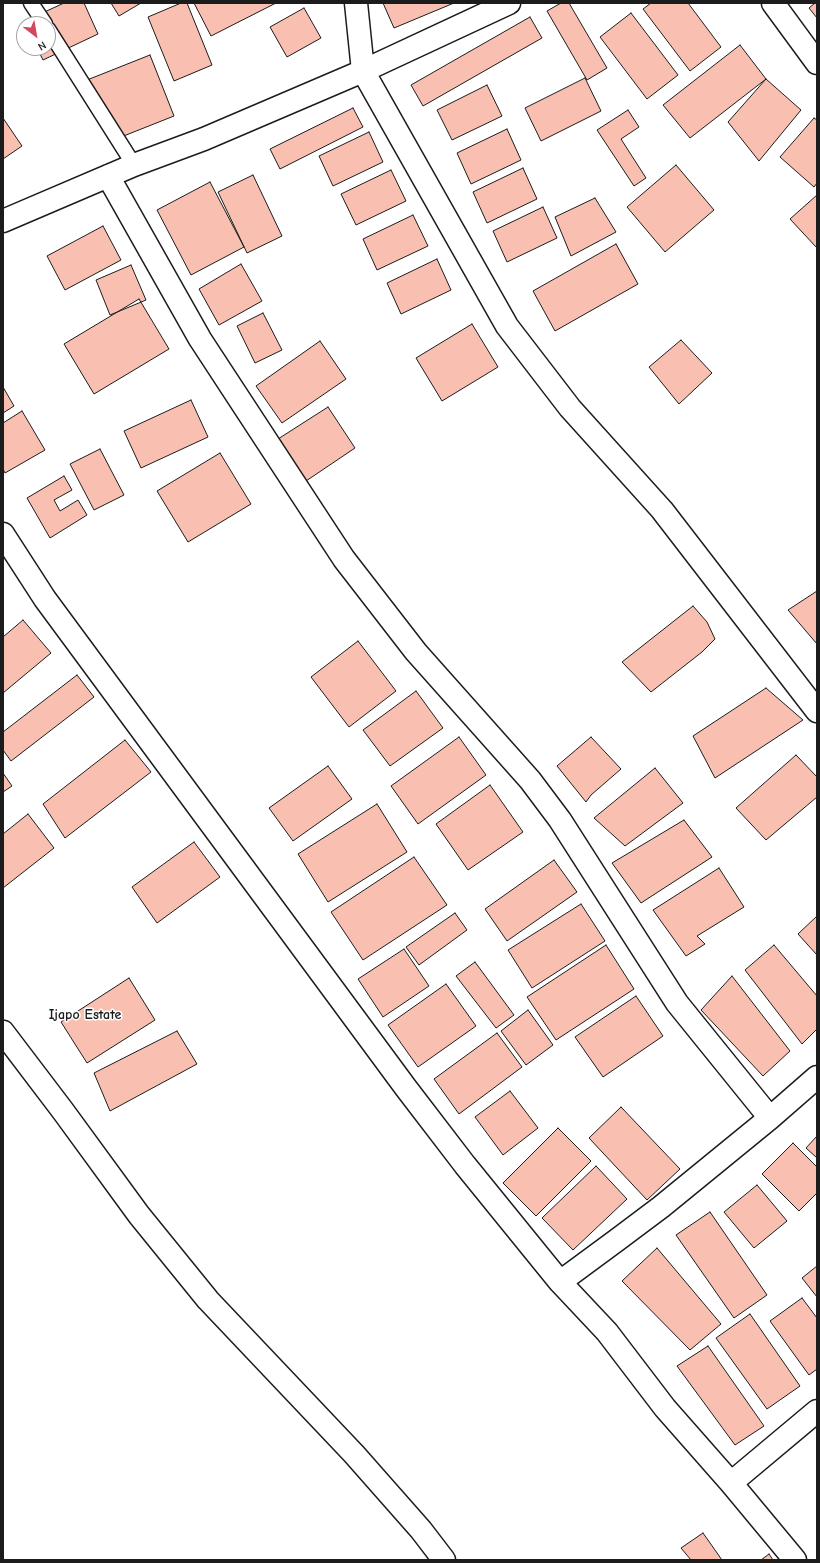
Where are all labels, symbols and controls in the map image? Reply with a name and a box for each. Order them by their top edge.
north arrow [16,16,56,56]
text: N [35,38,48,53]
district label: Ijapo Estate [49,1007,121,1023]

